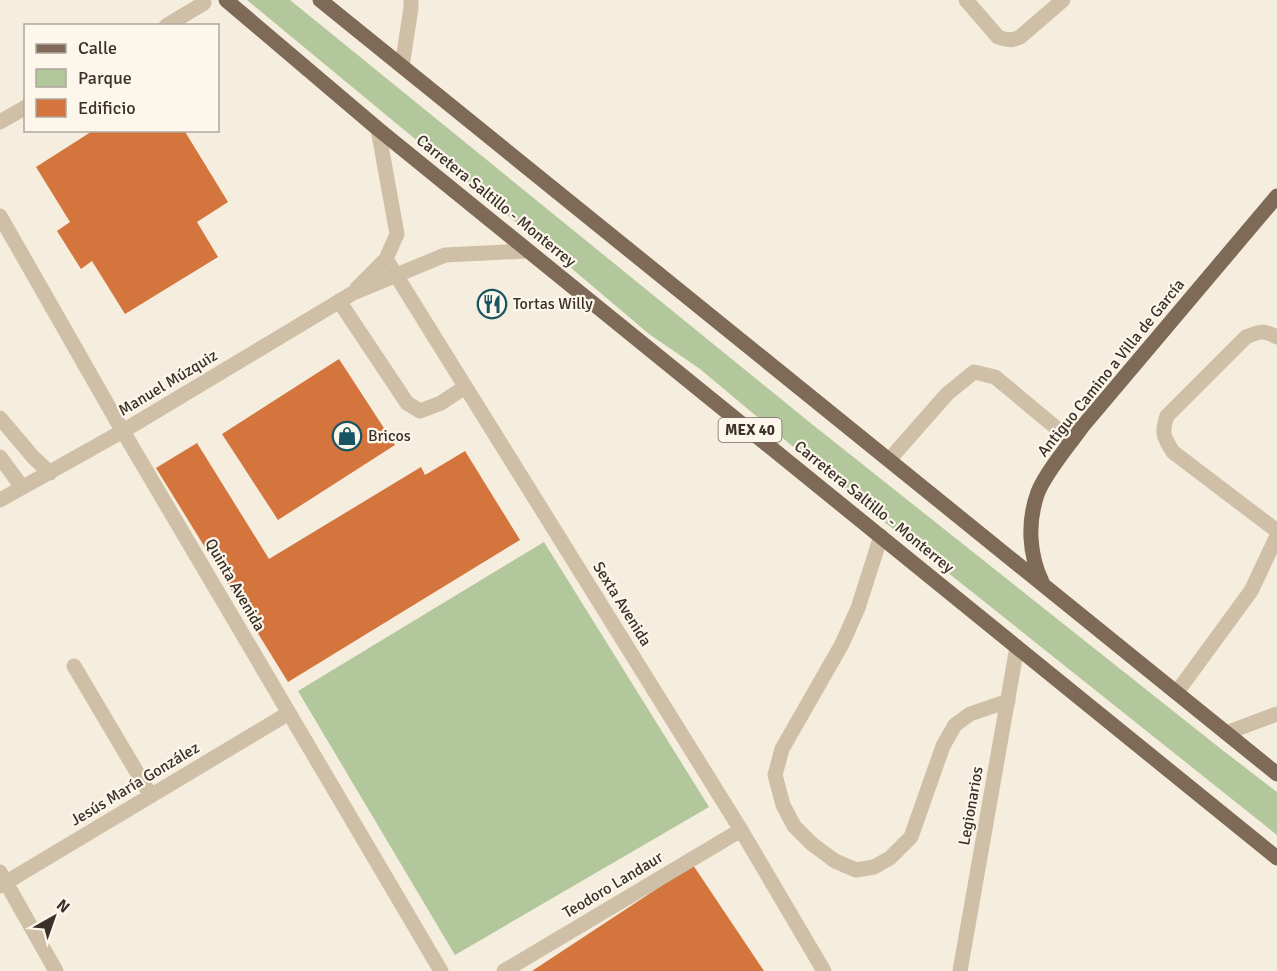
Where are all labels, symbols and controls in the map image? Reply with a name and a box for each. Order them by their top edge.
legend [24,24,219,132]
text: Calle [78,37,117,59]
text: Parque [78,67,132,89]
text: Edificio [78,97,136,119]
street label: Carretera Saltillo - Monterrey [412,130,580,272]
street label: Antiguo Camino a Villa de García [1033,275,1189,461]
restaurant icon: Tortas Willy [476,288,508,320]
place label: Tortas Willy [513,294,593,314]
street label: Manuel Múzquiz [115,346,221,420]
road number: MEX 40 [718,418,782,442]
shop icon: Bricos [331,420,363,452]
place label: Bricos [368,426,411,446]
street label: Carretera Saltillo - Monterrey [790,436,958,578]
street label: Quinta Avenida [200,535,270,635]
street label: Sexta Avenida [588,558,656,650]
street label: Jesús María González [67,738,203,830]
street label: Legionarios [954,765,988,847]
street label: Teodoro Landaur [559,847,667,923]
north arrow [24,887,84,947]
text: N [52,895,74,918]

